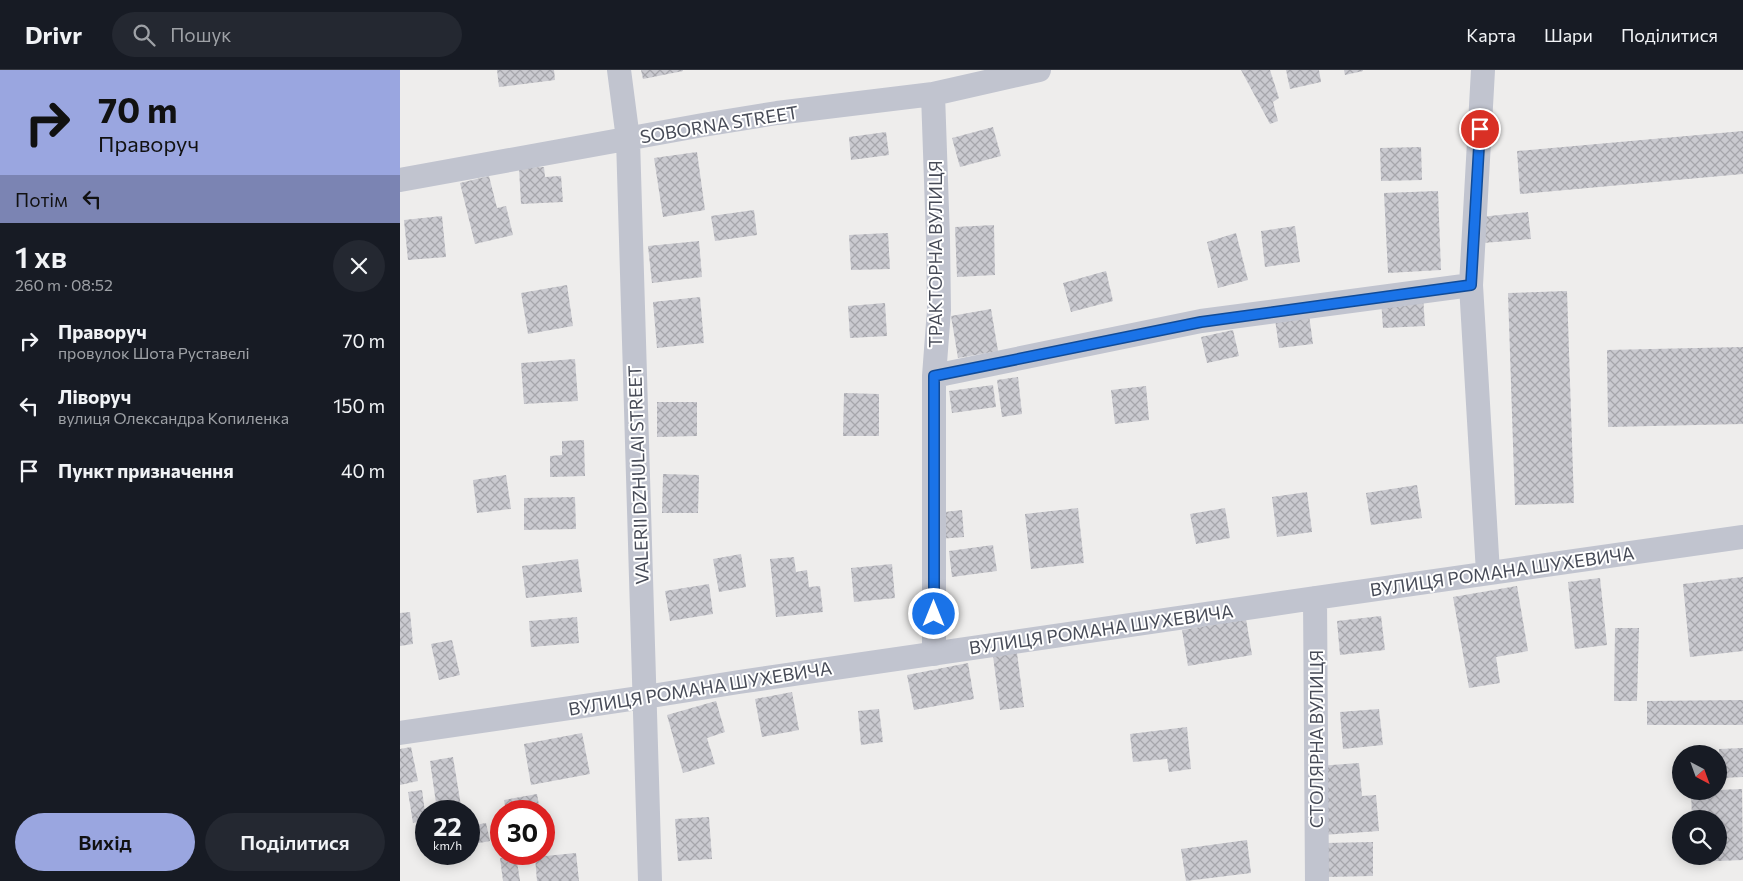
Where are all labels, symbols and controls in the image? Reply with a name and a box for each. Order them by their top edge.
search box [112,12,462,57]
text: Drivr [25,20,82,49]
icon: search [130,21,158,49]
text: Пошук [170,23,231,46]
text: Карта [1466,24,1516,46]
text: Шари [1544,24,1593,46]
text: Поділитися [1621,24,1718,46]
text: 70 m [98,87,178,130]
icon: right [15,90,80,155]
street label: SOBORNA STREET [638,101,800,147]
pin [1459,108,1501,150]
icon: arrive [1466,115,1494,143]
text: Праворуч [98,130,199,157]
street label: ТРАКТОРНА ВУЛИЦЯ [924,160,946,348]
icon: left [78,185,106,213]
text: Потім [15,188,68,211]
text: 1 хв [15,237,67,274]
button: close [333,240,385,292]
text: 260 m · 08:52 [15,275,113,294]
text: Праворуч [58,320,147,343]
icon: right [15,327,43,355]
text: 70 m [342,329,385,352]
text: провулок Шота Руставелі [58,343,250,362]
street label: VALERII DZHULAI STREET [623,365,653,585]
text: Ліворуч [58,385,131,408]
icon: left [15,392,43,420]
text: 150 m [333,394,385,417]
text: вулиця Олександра Копиленка [58,408,289,427]
icon: arrive [15,457,43,485]
text: Пункт призначення [58,459,234,482]
text: 40 m [341,459,385,482]
street label: ВУЛИЦЯ РОМАНА ШУХЕВИЧА [1369,542,1635,600]
position arrow [907,587,959,639]
street label: ВУЛИЦЯ РОМАНА ШУХЕВИЧА [968,600,1234,658]
street label: СТОЛЯРНА ВУЛИЦЯ [1305,650,1327,828]
street label: ВУЛИЦЯ РОМАНА ШУХЕВИЧА [567,656,833,720]
north arrow [1672,745,1728,800]
map controls [1672,745,1727,865]
speed limit sign: 30 [490,800,555,865]
button: search [1672,810,1727,865]
text: 22 [433,811,462,841]
button: Вихід [15,813,195,871]
button: Поділитися [205,813,385,871]
text: km/h [433,838,462,852]

